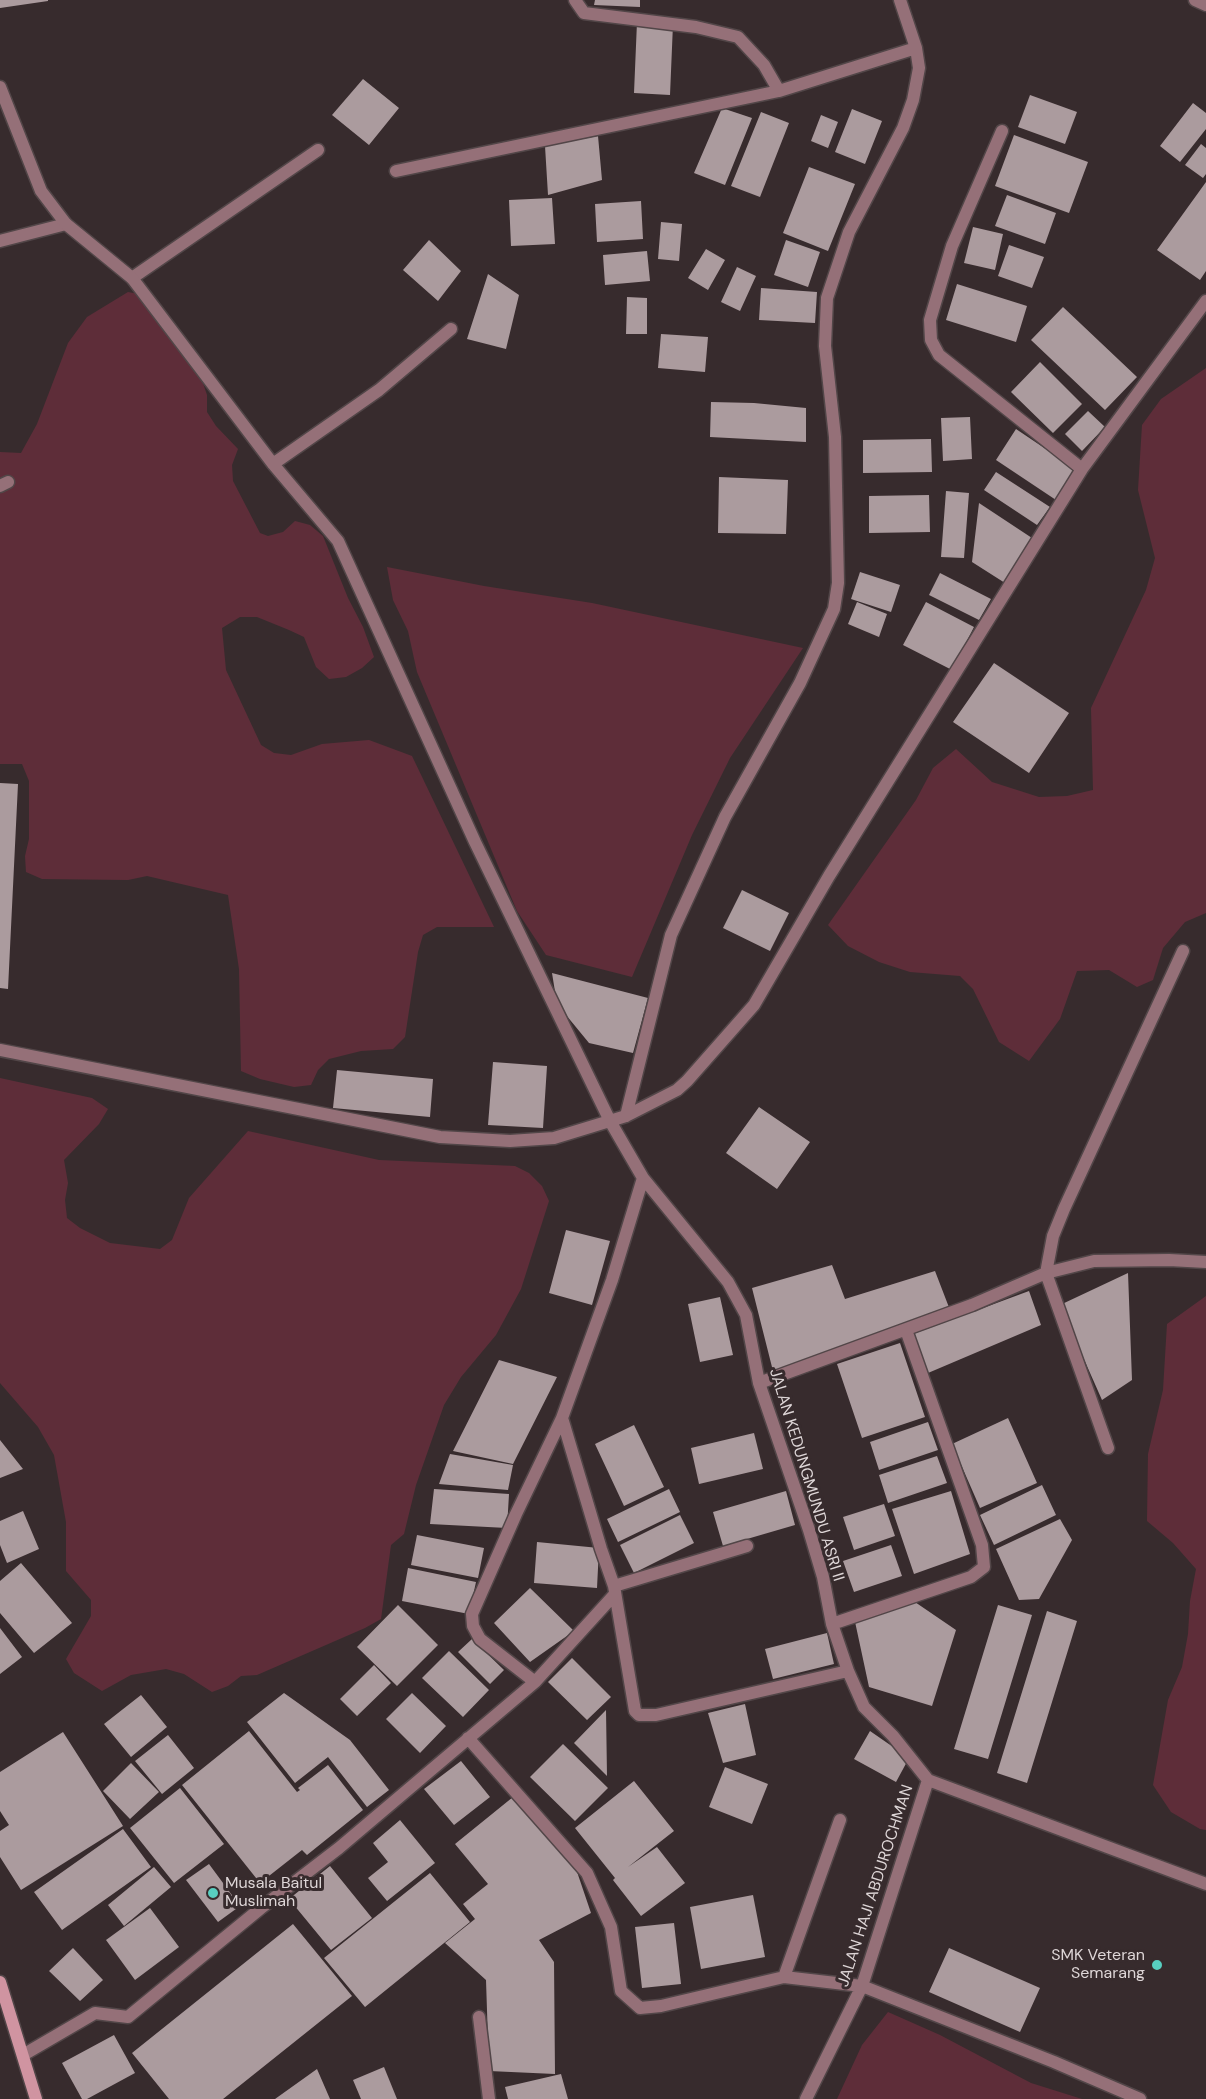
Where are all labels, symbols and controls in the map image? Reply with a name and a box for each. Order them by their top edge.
street label: JALAN KEDUNGMUNDU ASRI II [764,1366,848,1584]
street label: JALAN HAJI ABDUROCHMAN [834,1783,918,1989]
place label: Musala Baitul Muslimah [225,1874,322,1912]
marker: Musala Baitul Muslimah [206,1886,220,1900]
place label: SMK Veteran Semarang [1051,1946,1145,1984]
marker: SMK Veteran Semarang [1150,1958,1164,1972]

